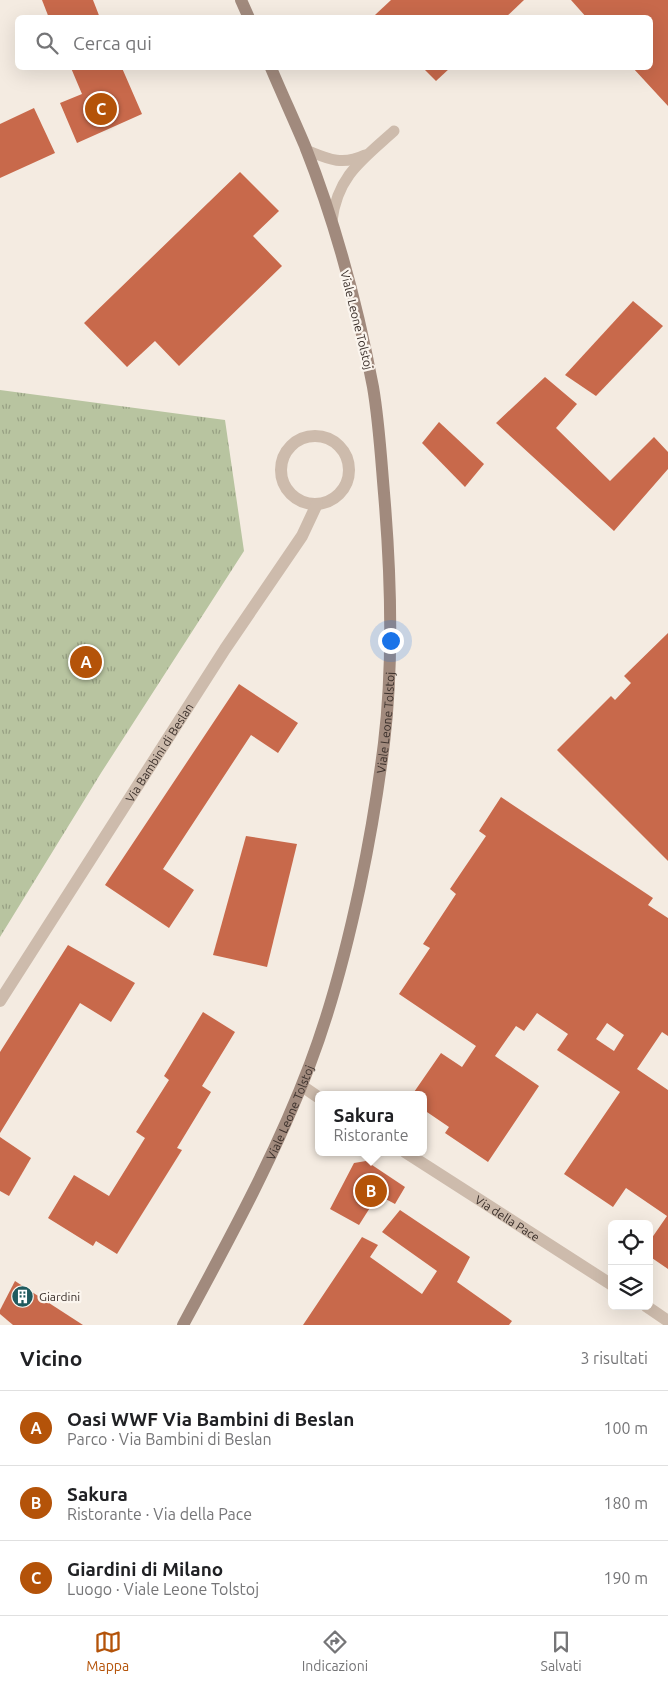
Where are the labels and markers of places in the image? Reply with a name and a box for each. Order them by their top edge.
pin: C [85,90,117,128]
pin: A [70,643,102,681]
pin: B [355,1172,387,1210]
building icon: Giardini [11,1284,35,1308]
place label: Giardini [39,1290,80,1303]

